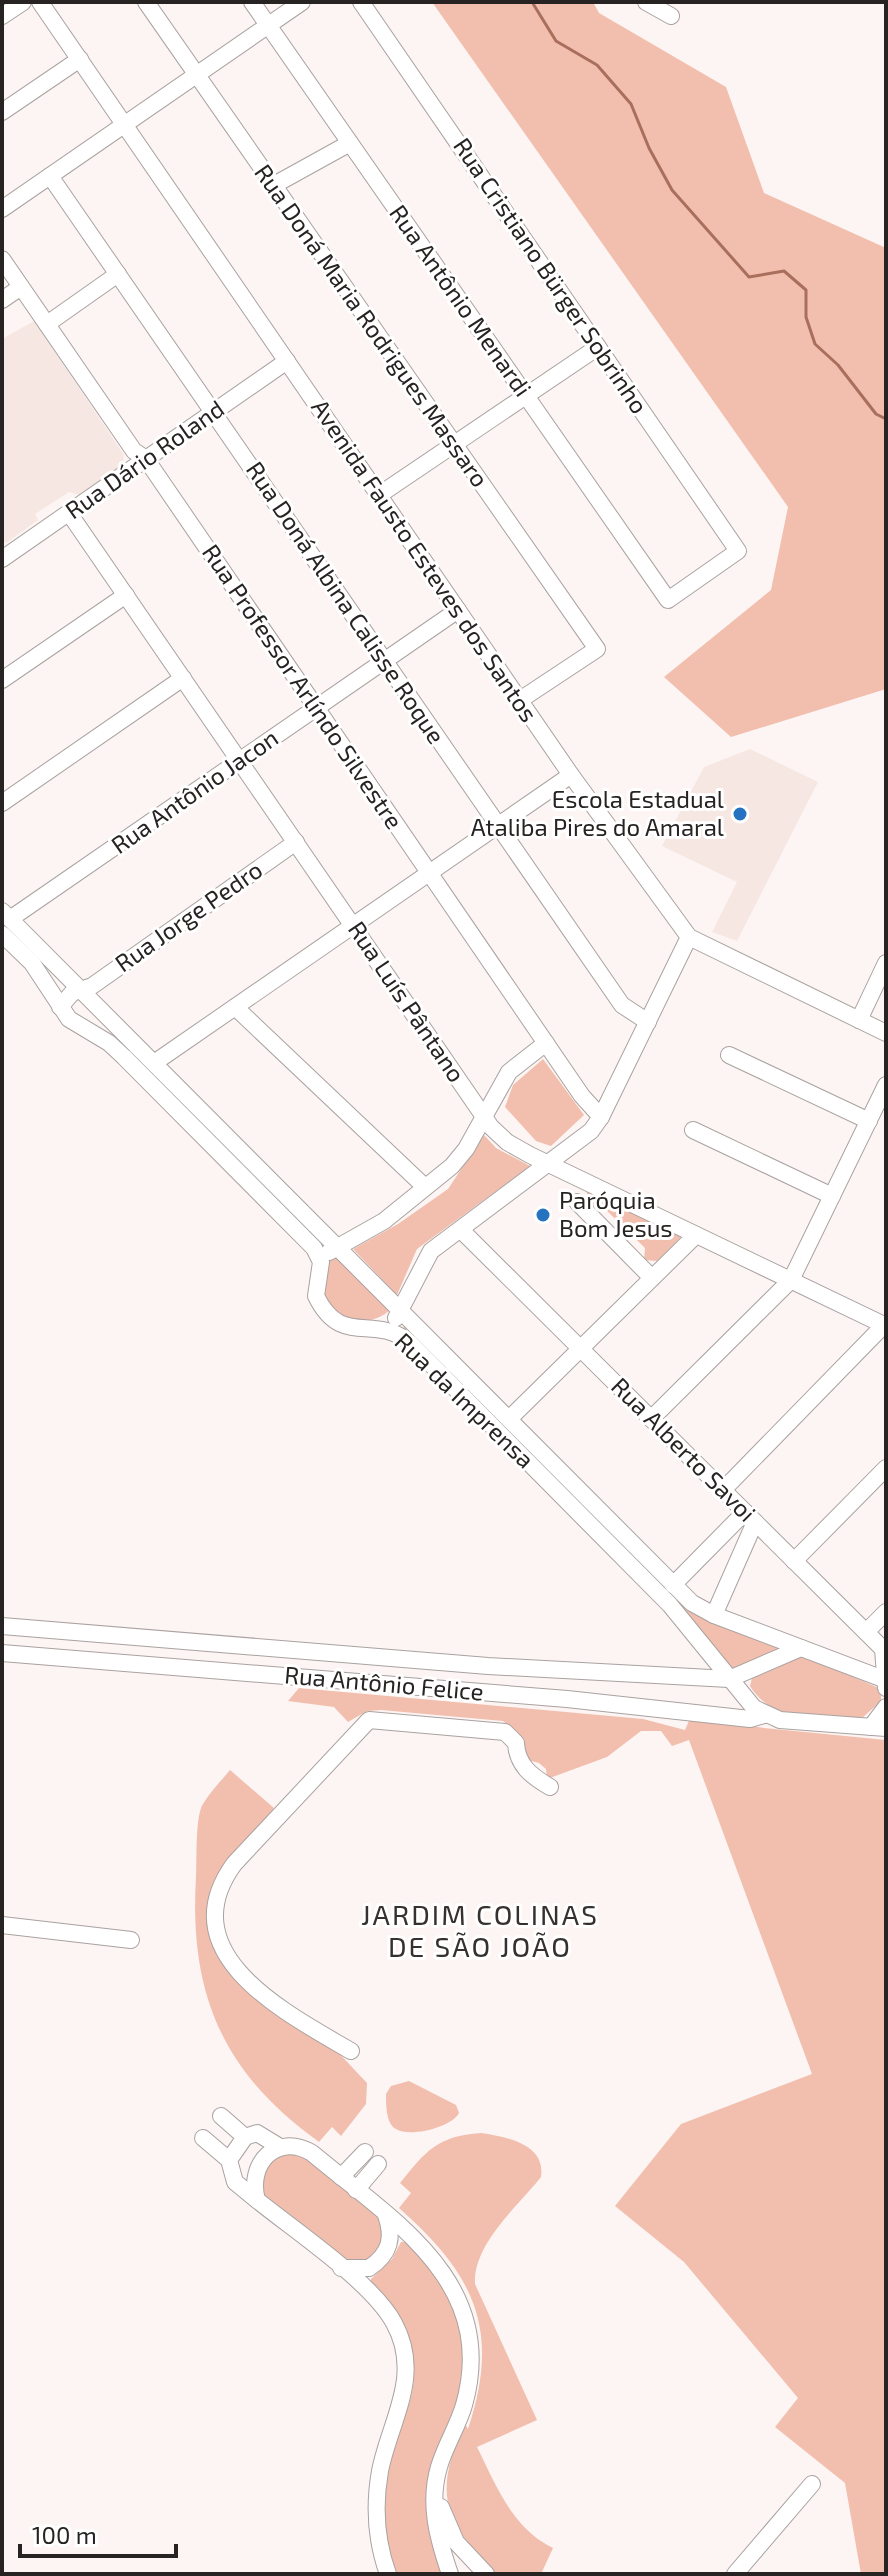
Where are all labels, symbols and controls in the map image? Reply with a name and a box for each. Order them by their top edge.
street label: Rua Cristiano Bürger Sobrinho [448,132,655,419]
street label: Rua Doná Maria Rodrigues Massaro [249,158,495,492]
street label: Rua Antônio Menardi [384,199,538,401]
street label: Rua Dário Roland [59,393,229,524]
street label: Avenida Fausto Esteves dos Santos [306,393,544,727]
street label: Rua Doná Albina Calisse Roque [241,456,452,749]
street label: Rua Professor Arlíndo Silvestre [197,538,410,834]
street label: Rua Antônio Jacon [105,722,283,859]
place label: Escola Estadual Ataliba Pires do Amaral [471,784,724,841]
marker: Escola Estadual Ataliba Pires do Amaral [731,805,749,823]
street label: Rua Jorge Pedro [109,854,267,977]
street label: Rua Luís Pântano [343,915,472,1087]
place label: Paróquia Bom Jesus [559,1185,673,1242]
marker: Paróquia Bom Jesus [534,1206,552,1224]
street label: Rua da Imprensa [389,1326,541,1474]
street label: Rua Alberto Savoi [606,1371,762,1527]
street label: Rua Antônio Felice [283,1659,485,1706]
district label: JARDIM COLINAS DE SÃO JOÃO [361,1897,599,1963]
scale bar [20,2508,176,2558]
text: 100 m [32,2520,97,2549]

